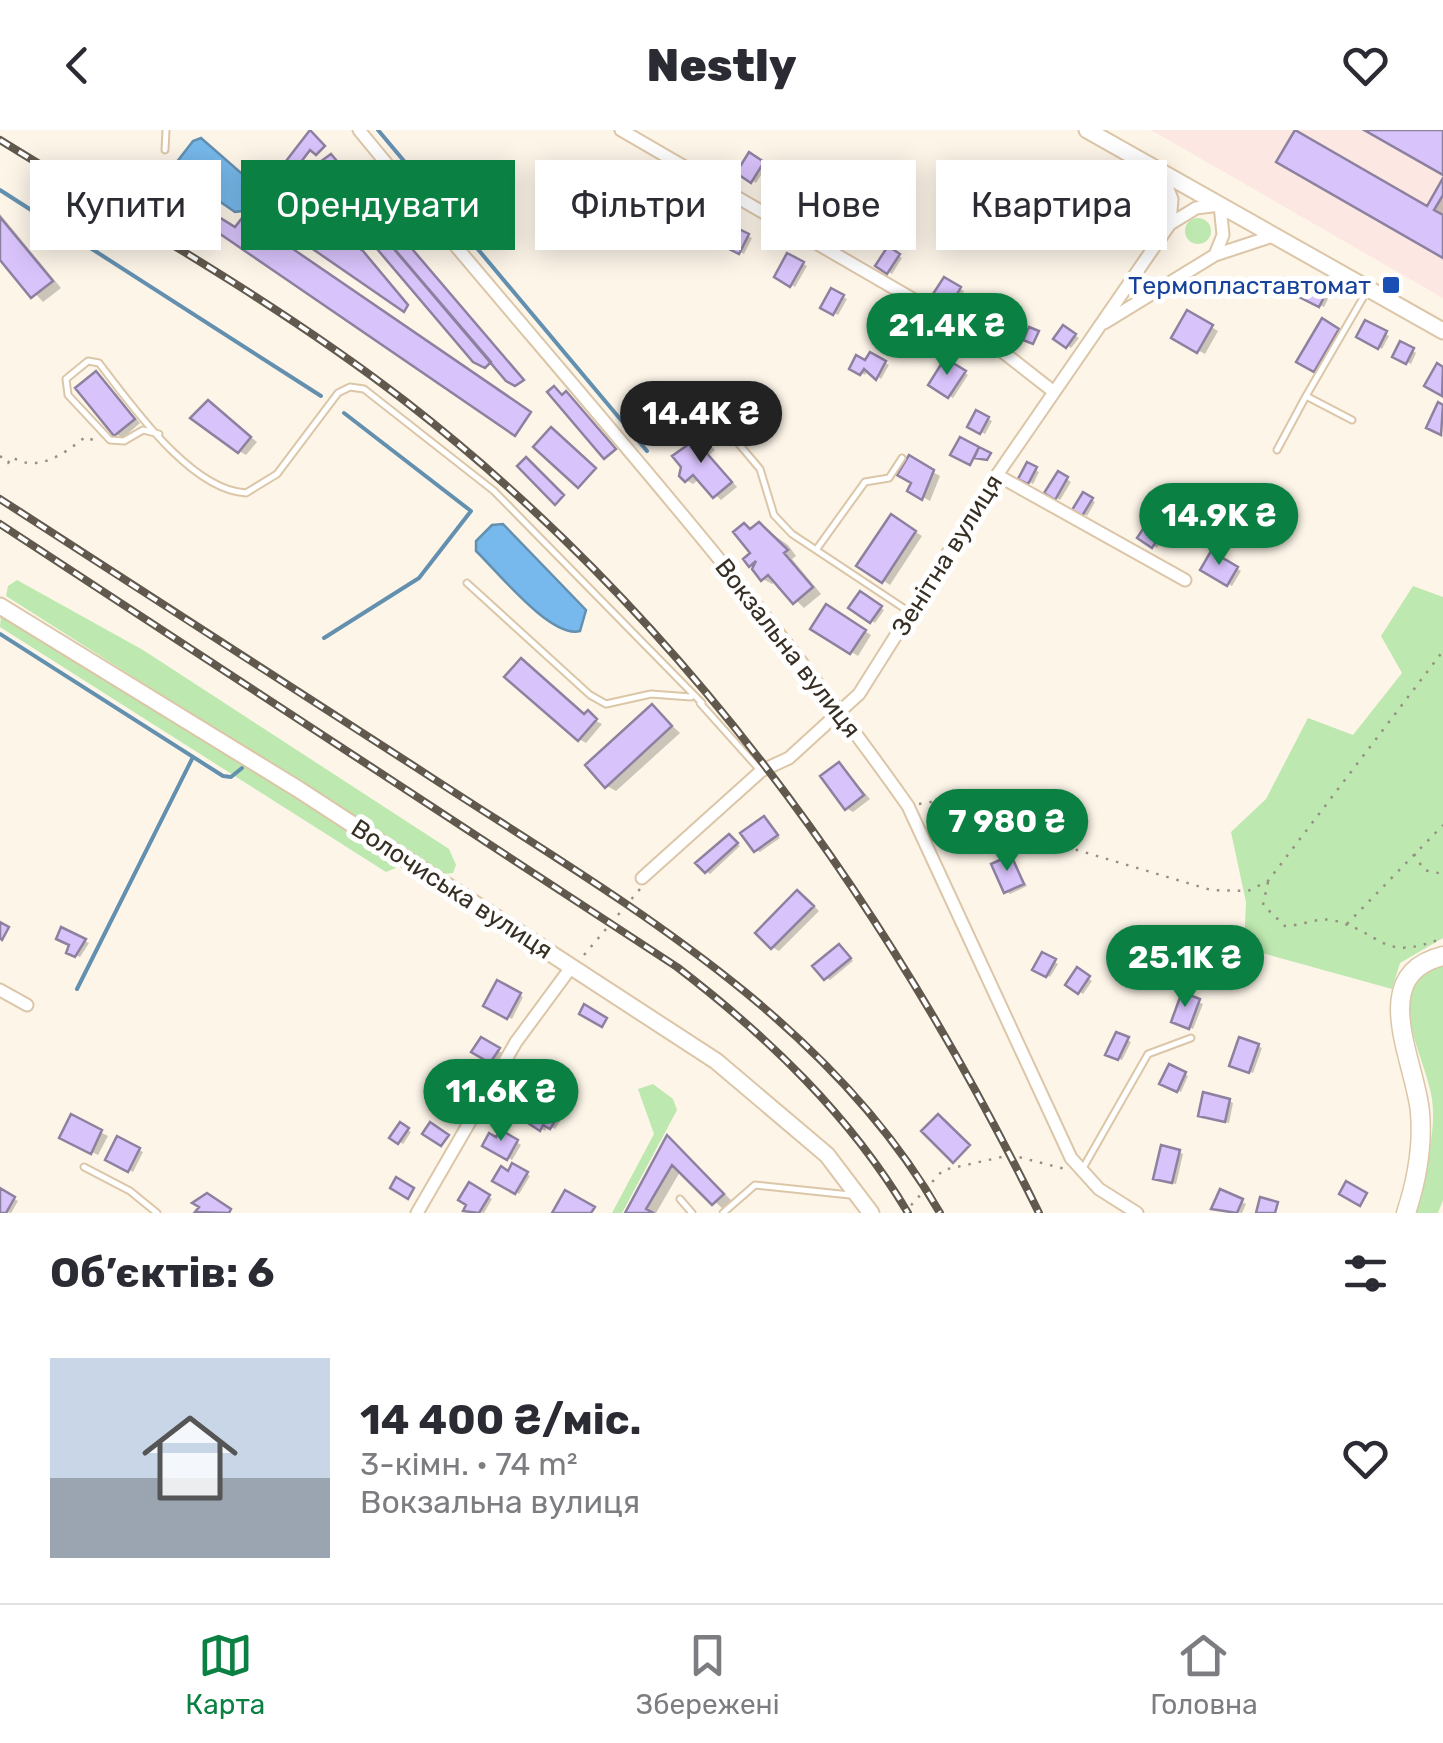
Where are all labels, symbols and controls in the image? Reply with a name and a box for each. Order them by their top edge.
icon: back [50,38,105,93]
icon: heart [1338,38,1393,93]
text: Nestly [647,39,796,92]
chip: Купити [30,160,221,250]
chip: Орендувати [241,160,515,250]
chip: Фільтри [535,160,741,250]
chip: Нове [761,160,916,250]
chip: Квартира [936,160,1167,250]
place label: Термопластавтомат [1128,271,1371,300]
marker: Термопластавтомат [1380,274,1402,296]
pin: 21.4K ₴ [855,293,1039,378]
text: 21.4K ₴ [888,306,1006,344]
pin: 14.4K ₴ [609,381,793,466]
text: 14.4K ₴ [642,394,760,432]
street label: Зенітна вулиця [886,469,1008,641]
pin: 14.9K ₴ [1127,483,1311,568]
text: 14.9K ₴ [1161,496,1277,534]
street label: Вокзальна вулиця [709,553,867,743]
pin: 7 980 ₴ [915,789,1099,874]
text: 7 980 ₴ [948,802,1066,840]
street label: Волочиська вулиця [346,813,558,965]
pin: 25.1K ₴ [1093,925,1277,1010]
text: 25.1K ₴ [1128,938,1242,976]
pin: 11.6K ₴ [409,1059,593,1144]
text: 11.6K ₴ [445,1072,557,1110]
icon: filters [1338,1246,1393,1301]
text: Об’єктів: 6 [50,1248,275,1298]
text: 14 400 ₴/міс. [360,1395,642,1445]
icon: home [130,1398,250,1518]
icon: heart [1338,1431,1393,1486]
text: 3-кімн. · 74 m² [360,1445,578,1483]
text: Вокзальна вулиця [360,1483,640,1521]
tab: Карта [185,1628,265,1721]
tab: Збережені [636,1628,779,1721]
tab: Головна [1150,1628,1258,1721]

